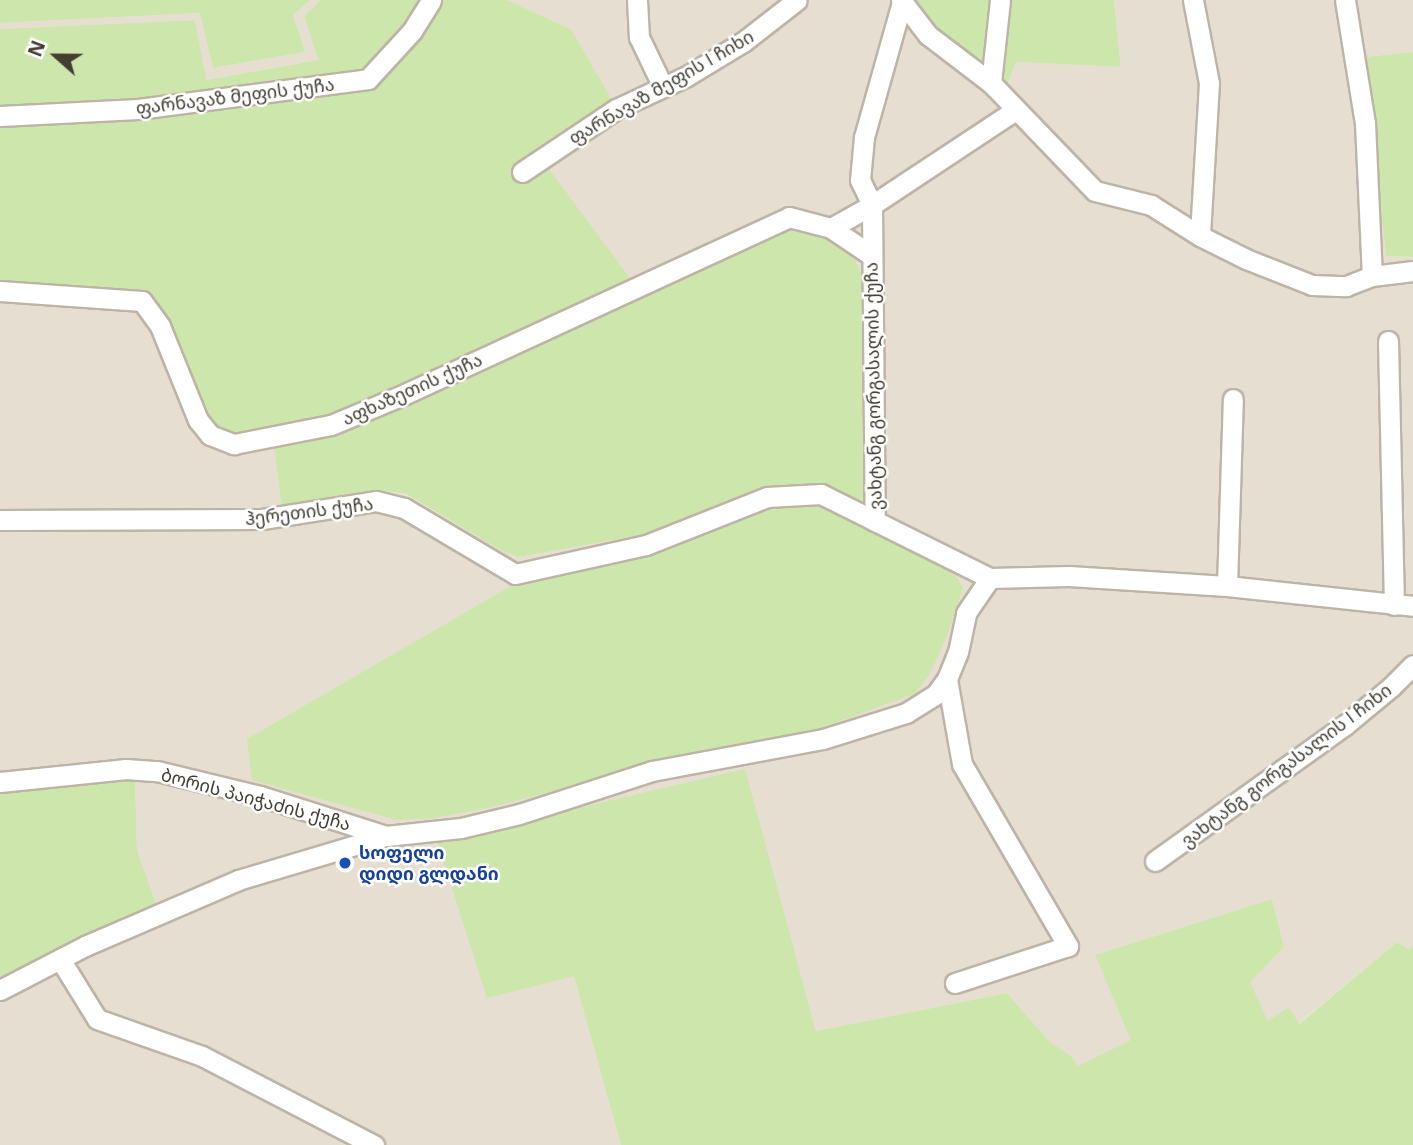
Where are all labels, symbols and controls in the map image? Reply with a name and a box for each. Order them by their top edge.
north arrow [21,21,91,91]
street label: ფარნავაზ მეფის I ჩიხი [565,25,757,149]
text: N [21,37,51,60]
street label: ფარნავაზ მეფის ქუჩა [135,73,335,119]
street label: ვახტანგ გორგასალის ქუჩა [860,262,886,510]
street label: აფხაზეთის ქუჩა [339,348,485,430]
street label: ჰერეთის ქუჩა [244,492,374,530]
street label: ვახტანგ გორგასალის I ჩიხი [1176,679,1396,851]
street label: ბორის პაიჭაძის ქუჩა [159,763,353,835]
place label: სოფელი დიდი გლდანი [359,842,499,884]
marker: სოფელი დიდი გლდანი [337,855,353,871]

